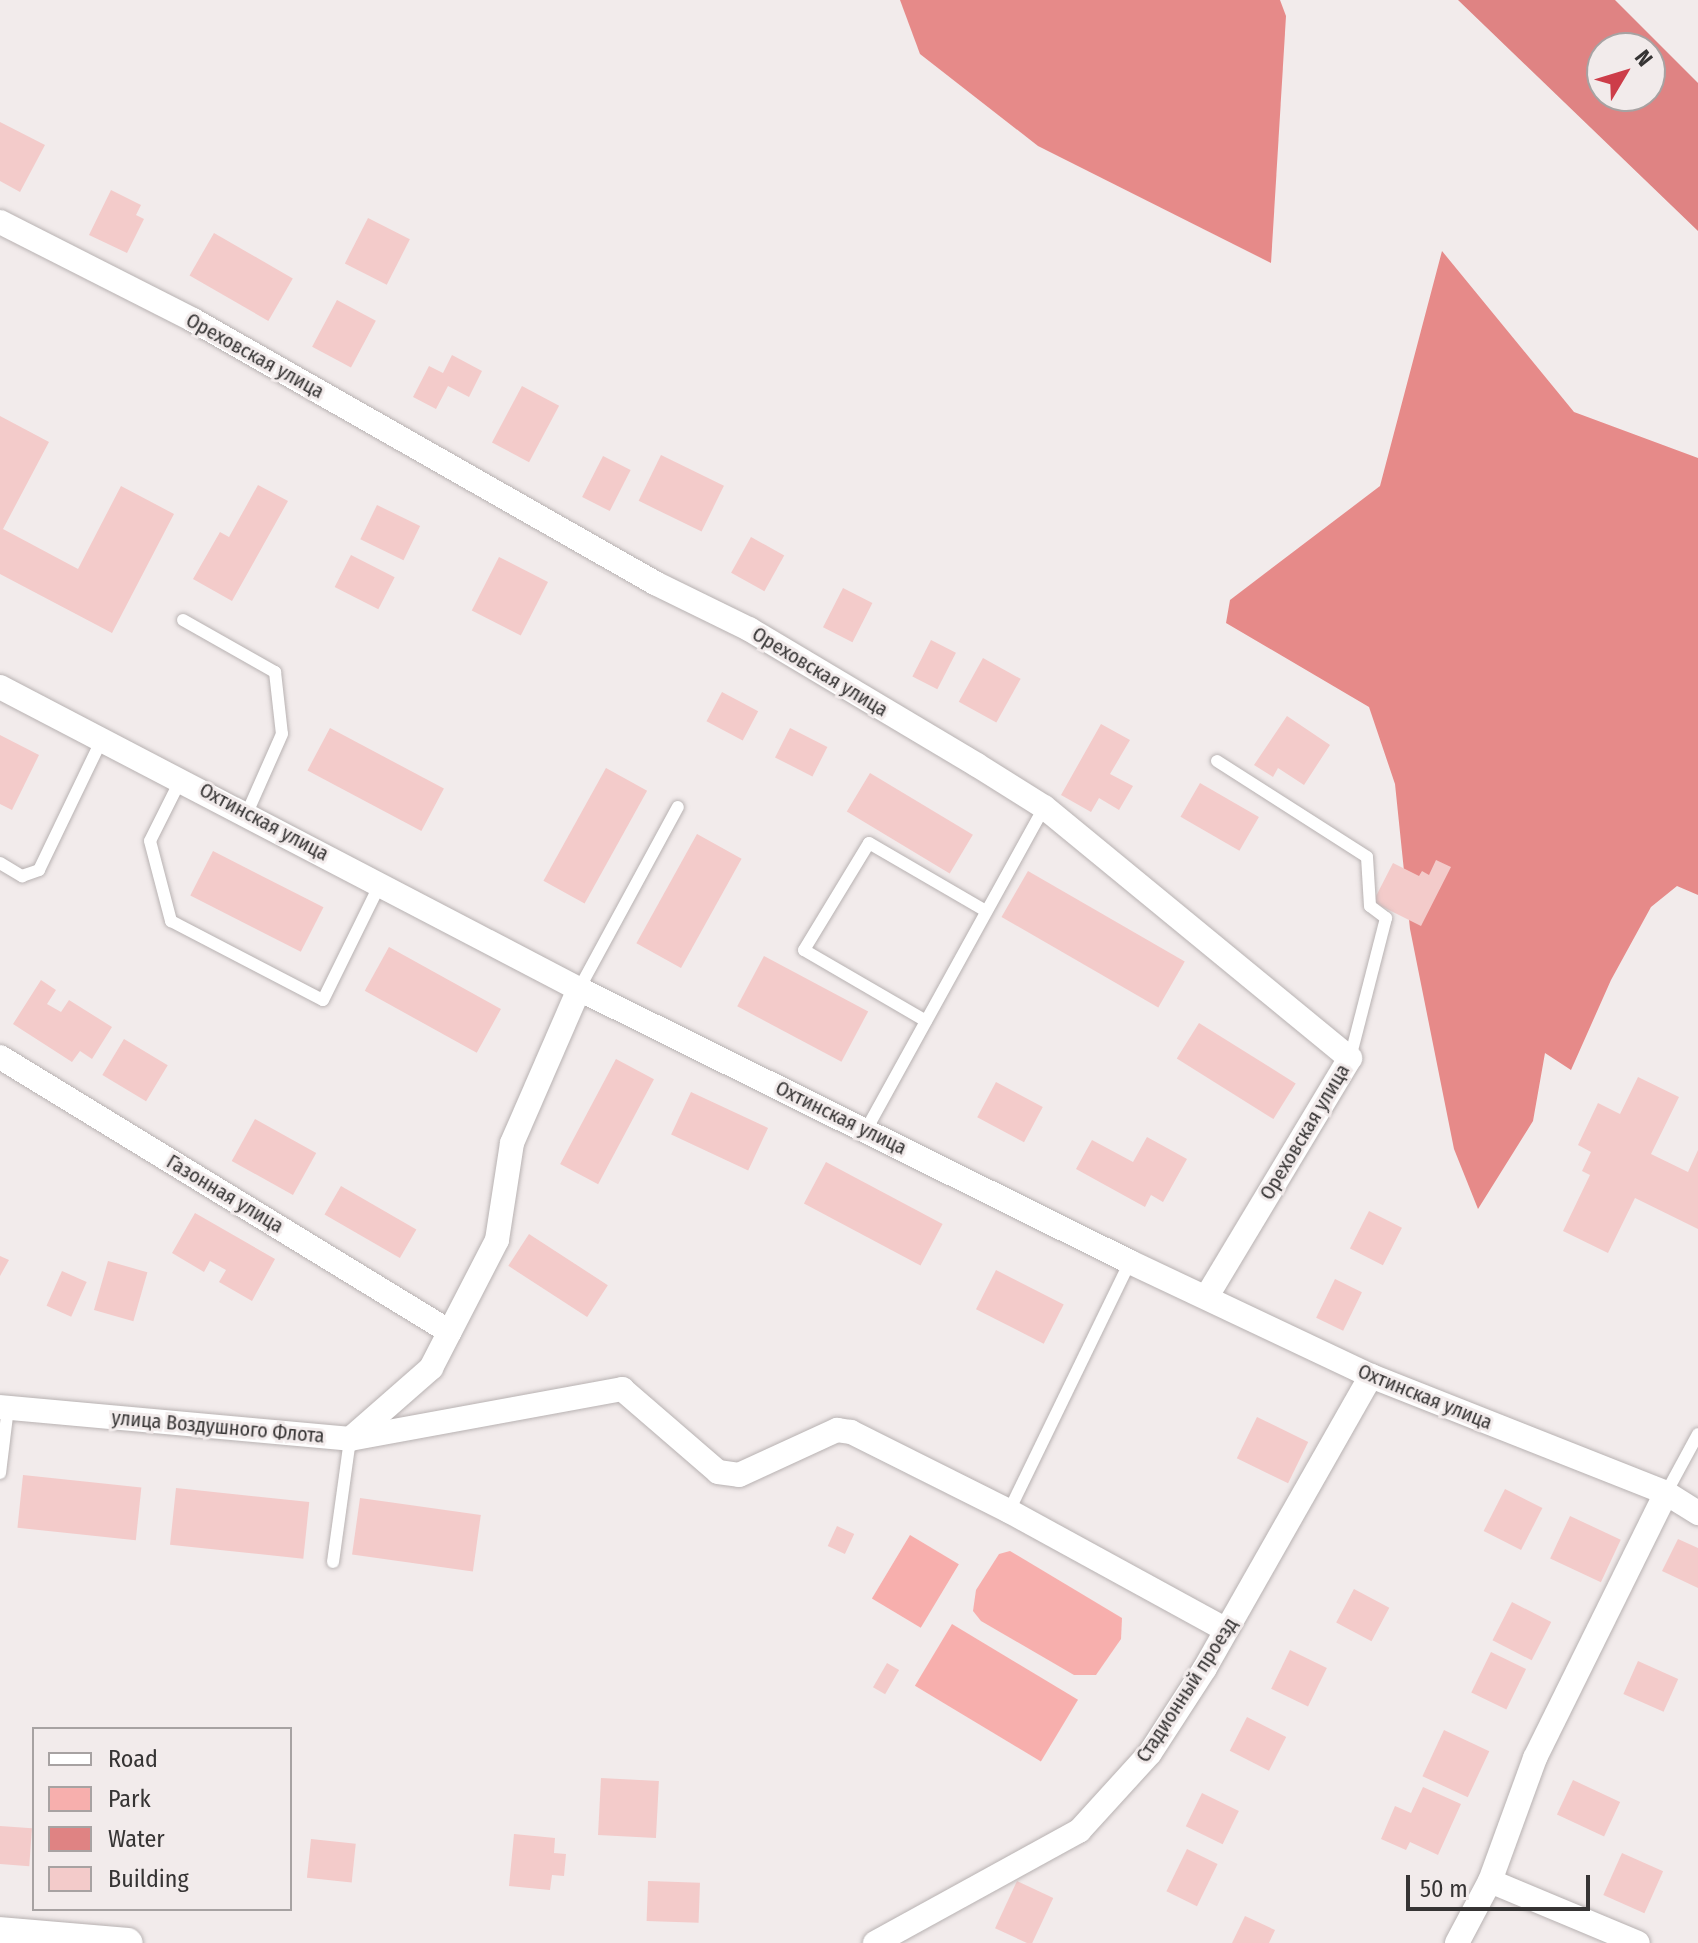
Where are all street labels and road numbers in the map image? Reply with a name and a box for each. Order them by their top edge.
street label: Ореховская улица [182,308,328,404]
street label: Ореховская улица [748,622,892,722]
street label: Охтинская улица [195,778,333,866]
street label: Ореховская улица [1255,1060,1355,1204]
street label: Охтинская улица [772,1076,910,1160]
street label: Газонная улица [162,1150,288,1238]
street label: Охтинская улица [1354,1359,1496,1435]
street label: улица Воздушного Флота [111,1406,325,1448]
street label: Стадионный проезд [1131,1613,1243,1767]

